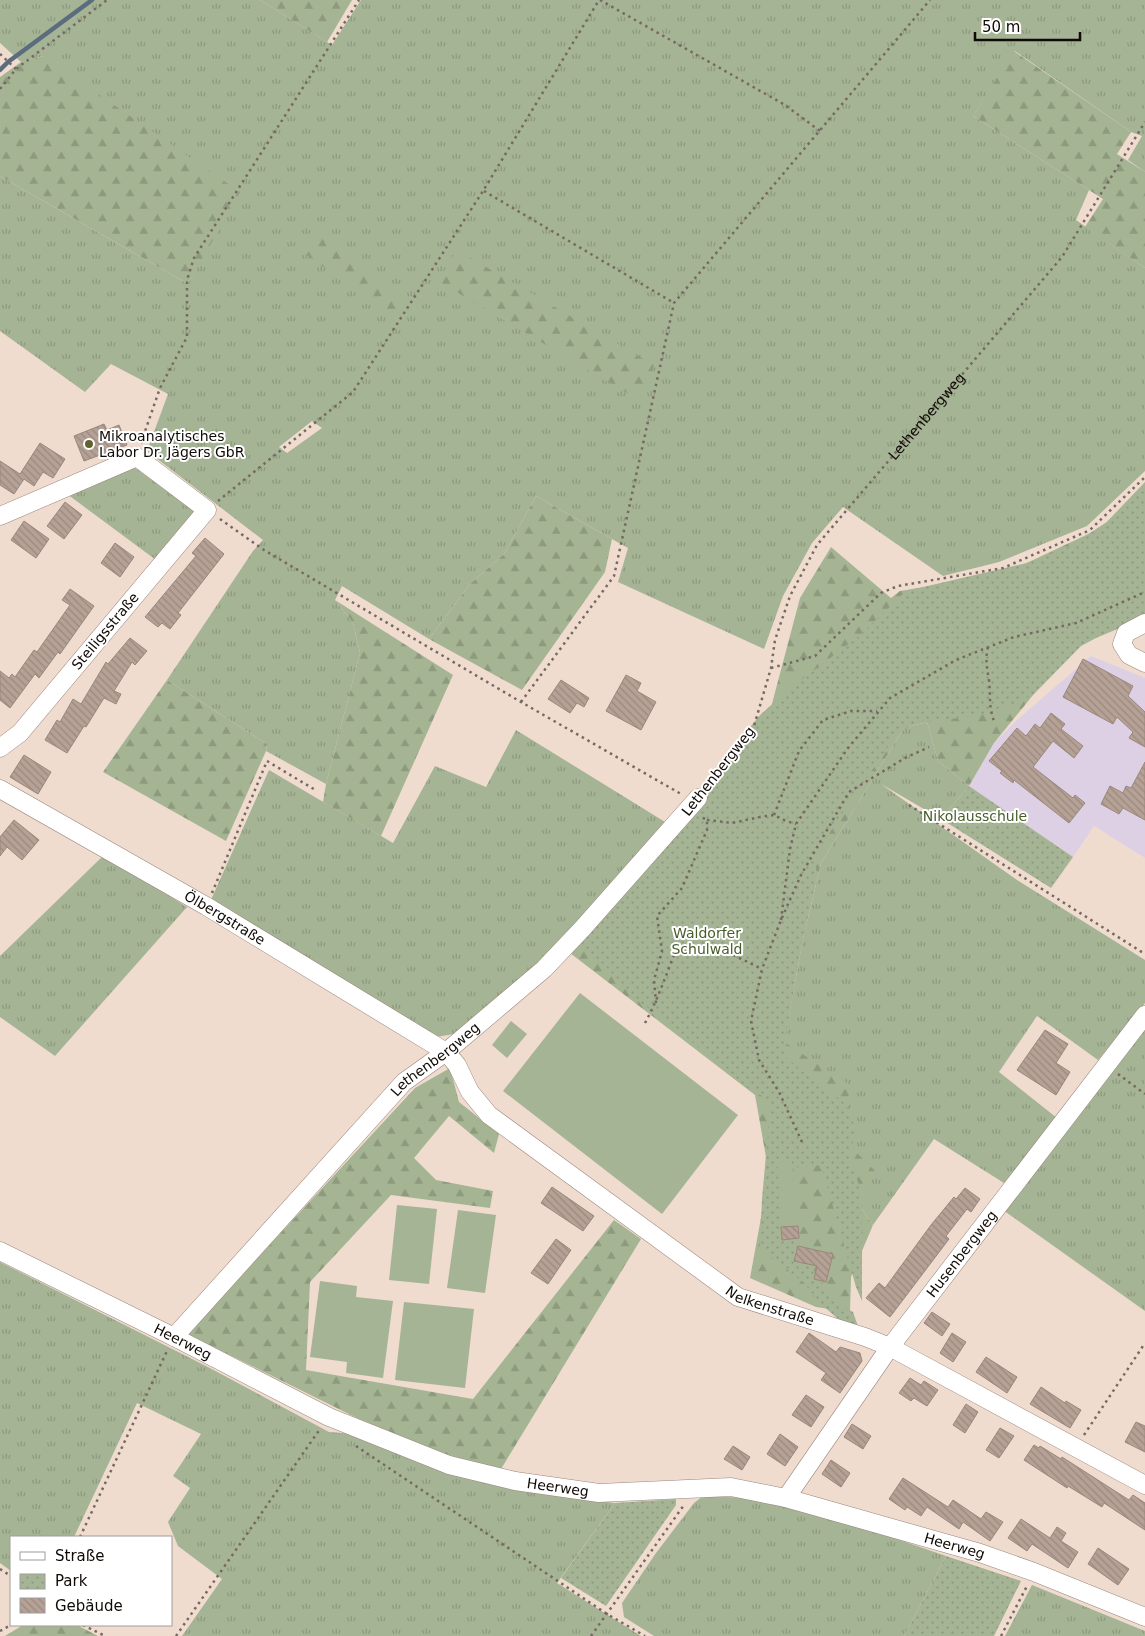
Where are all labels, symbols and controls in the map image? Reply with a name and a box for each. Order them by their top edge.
scale bar [975,10,1080,42]
text: 50 m [982,18,1020,36]
street label: Lethenbergweg [885,370,968,463]
place label: Mikroanalytisches Labor Dr. Jägers GbR [99,428,245,460]
marker: Mikroanalytisches Labor Dr. Jägers GbR [83,438,95,450]
street label: Steiligsstraße [68,589,142,673]
street label: Lethenbergweg [678,723,758,819]
park label: Nikolausschule [923,808,1027,824]
street label: Ölbergstraße [181,887,268,948]
park label: Waldorfer Schulwald [671,925,743,957]
street label: Lethenbergweg [387,1019,483,1099]
street label: Husenbergweg [923,1207,1000,1300]
street label: Nelkenstraße [722,1283,816,1328]
street label: Heerweg [151,1320,214,1363]
street label: Heerweg [526,1475,590,1499]
street label: Heerweg [922,1530,987,1562]
legend [10,1536,172,1626]
text: Straße [55,1547,104,1565]
text: Park [55,1572,88,1590]
text: Gebäude [55,1597,123,1615]

